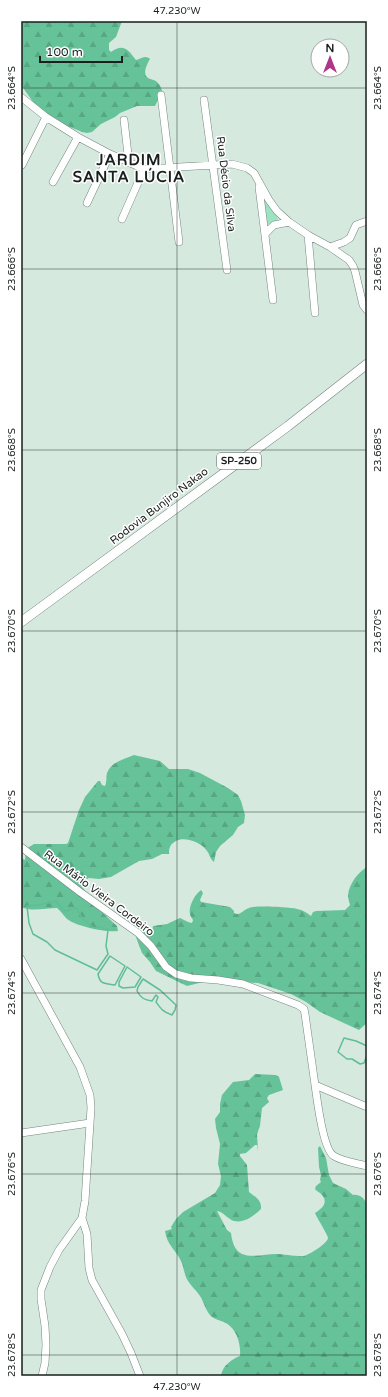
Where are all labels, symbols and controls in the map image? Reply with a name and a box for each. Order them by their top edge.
text: 47.230°W [153,5,201,17]
scale bar [40,38,122,64]
north arrow [310,38,350,78]
text: N [326,42,334,55]
text: 100 m [46,45,83,59]
text: 23.664°S [6,66,18,110]
text: 23.664°S [372,66,384,110]
street label: Rua Décio da Silva [214,136,238,232]
district label: JARDIM SANTA LÚCIA [73,151,185,186]
text: 23.666°S [6,247,18,291]
text: 23.666°S [372,247,384,291]
text: 23.668°S [6,428,18,472]
text: 23.668°S [372,428,384,472]
road number: SP-250 [217,453,261,469]
street label: Rodovia Bunjiro Nakao [107,465,211,547]
text: 23.670°S [6,609,18,653]
text: 23.670°S [372,609,384,653]
text: 23.672°S [6,790,18,834]
text: 23.672°S [372,790,384,834]
street label: Rua Mário Vieira Cordeiro [41,847,157,939]
text: 23.674°S [6,971,18,1015]
text: 23.674°S [372,971,384,1015]
text: 23.676°S [6,1152,18,1196]
text: 23.676°S [372,1152,384,1196]
text: 23.678°S [6,1333,18,1377]
text: 23.678°S [372,1333,384,1377]
text: 47.230°W [153,1381,201,1393]

